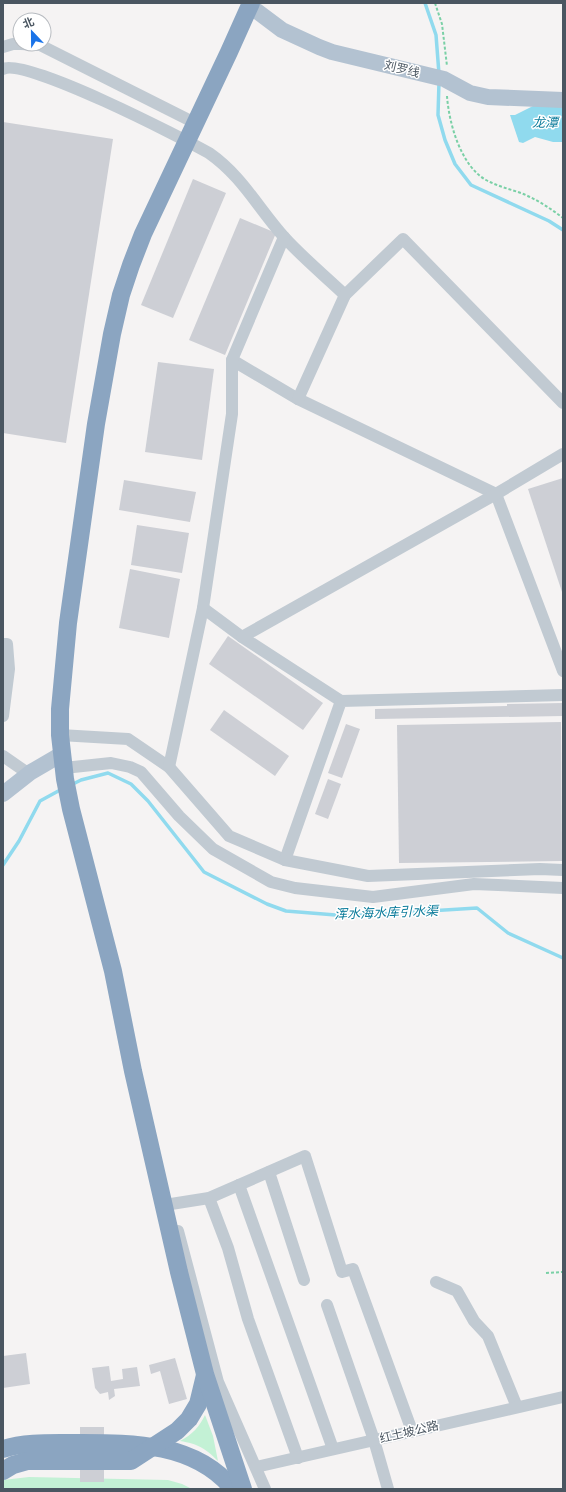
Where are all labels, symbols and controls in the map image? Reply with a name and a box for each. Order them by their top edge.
north arrow [12,12,52,52]
text: 北 [21,15,36,31]
street label: 刘罗线 [383,58,421,80]
water label: 龙潭 [532,115,560,130]
water label: 浑水海水库引水渠 [334,903,440,922]
street label: 红土坡公路 [378,1418,440,1446]

